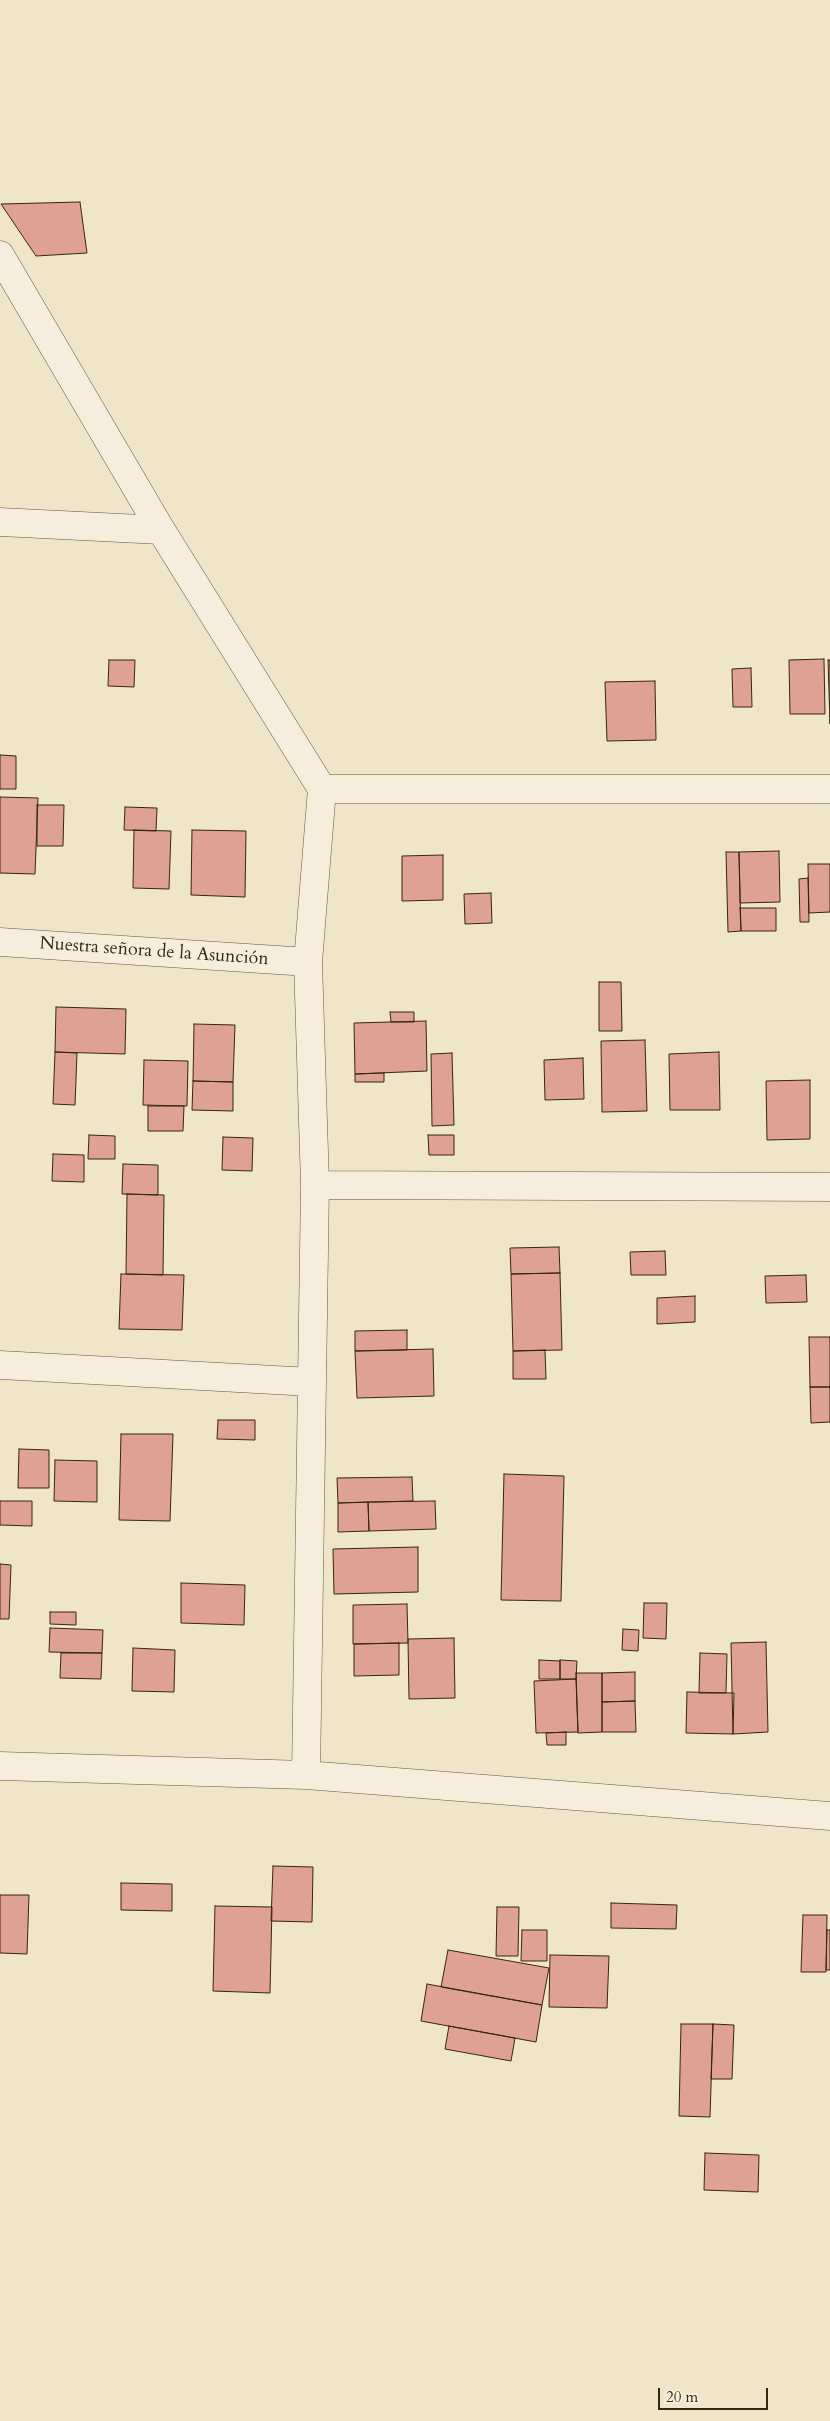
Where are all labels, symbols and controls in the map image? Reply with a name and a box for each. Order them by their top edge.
street label: Nuestra señora de la Asunción [39,933,269,971]
scale bar [660,2378,770,2410]
text: 20 m [666,2387,698,2407]

